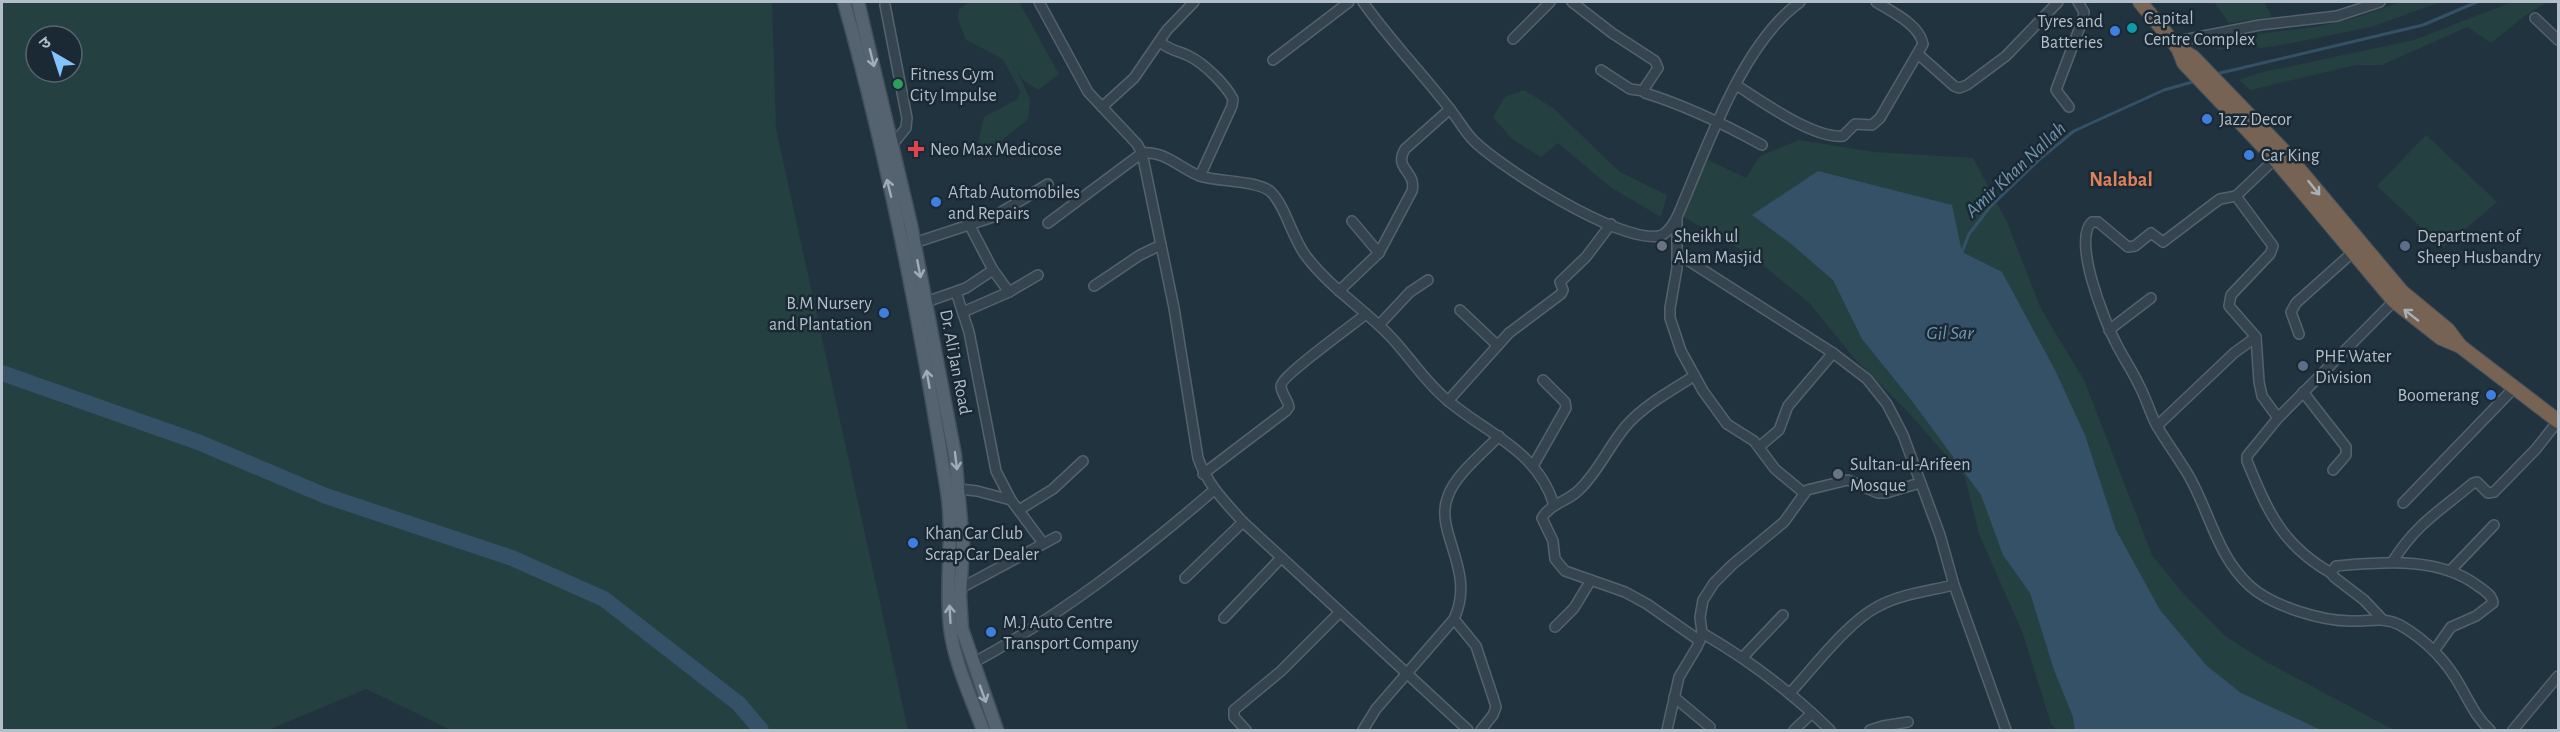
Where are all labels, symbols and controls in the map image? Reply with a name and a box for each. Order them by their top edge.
place label: Capital Centre Complex [2144,10,2255,49]
place label: Tyres and Batteries [2037,13,2103,52]
marker: Capital Centre Complex [2125,21,2139,35]
north arrow [24,24,84,84]
marker: Tyres and Batteries [2108,24,2122,38]
text: उ [37,34,54,52]
one-way arrow [867,48,879,67]
place label: Fitness Gym City Impulse [910,66,997,105]
marker: Fitness Gym City Impulse [891,77,905,91]
place label: Jazz Decor [2219,111,2292,129]
marker: Jazz Decor [2200,112,2214,126]
water label: Amir Khan Nallah [1961,118,2070,222]
marker: Neo Max Medicose [907,140,925,158]
place label: Neo Max Medicose [930,141,1062,159]
place label: Car King [2261,147,2320,165]
marker: Car King [2242,148,2256,162]
district label: Nalabal [2089,170,2153,190]
one-way arrow [883,179,894,198]
one-way arrow [2307,180,2321,195]
place label: Aftab Automobiles and Repairs [948,184,1080,223]
marker: Aftab Automobiles and Repairs [929,195,943,209]
place label: Sheikh ul Alam Masjid [1674,228,1762,267]
place label: Department of Sheep Husbandry [2417,228,2541,267]
marker: Sheikh ul Alam Masjid [1655,239,1669,253]
marker: Department of Sheep Husbandry [2398,239,2412,253]
one-way arrow [914,259,925,278]
place label: B.M Nursery and Plantation [769,295,872,334]
marker: B.M Nursery and Plantation [877,306,891,320]
street label: Dr. Ali Jan Road [936,308,974,416]
one-way arrow [2403,308,2419,321]
water label: Gil Sar [1926,323,1974,343]
place label: PHE Water Division [2315,348,2392,387]
marker: PHE Water Division [2296,359,2310,373]
one-way arrow [922,370,933,390]
place label: Boomerang [2397,387,2479,405]
marker: Boomerang [2484,388,2498,402]
one-way arrow [951,450,962,470]
place label: Sultan-ul-Arifeen Mosque [1850,456,1970,495]
marker: Sultan-ul-Arifeen Mosque [1831,467,1845,481]
place label: Khan Car Club Scrap Car Dealer [925,525,1039,564]
marker: Khan Car Club Scrap Car Dealer [906,536,920,550]
one-way arrow [944,605,955,625]
place label: M.J Auto Centre Transport Company [1003,614,1139,653]
marker: M.J Auto Centre Transport Company [984,625,998,639]
one-way arrow [978,684,989,703]

